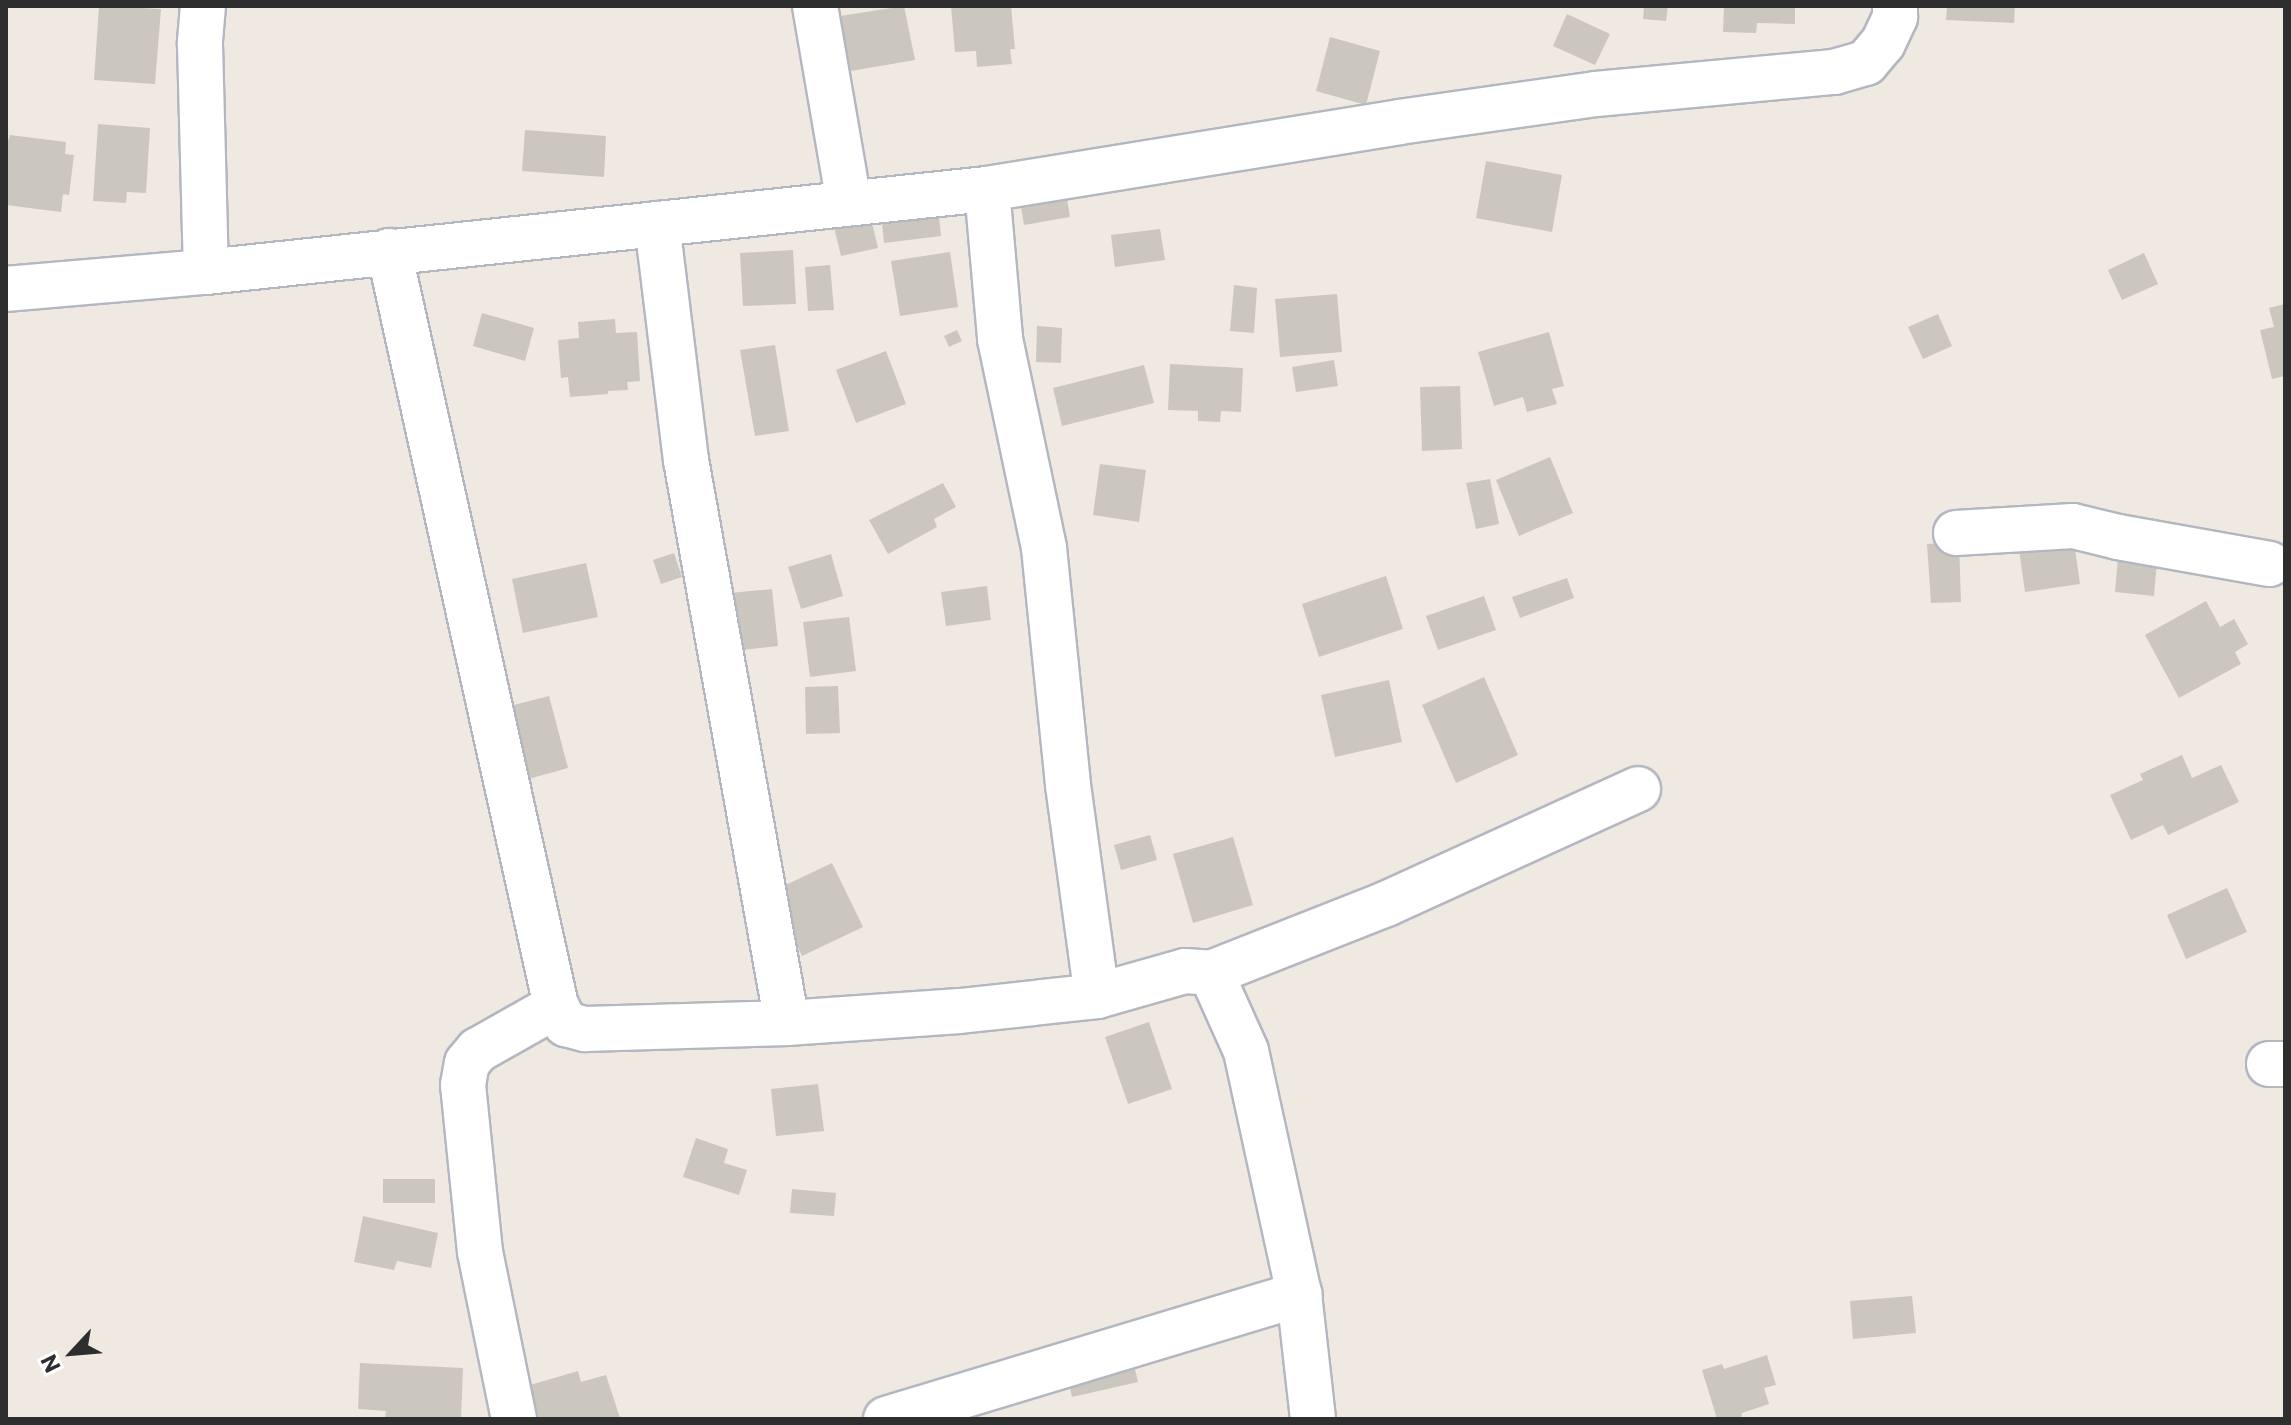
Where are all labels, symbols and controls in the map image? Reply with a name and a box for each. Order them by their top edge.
north arrow [32,1313,112,1393]
text: N [34,1350,66,1377]

